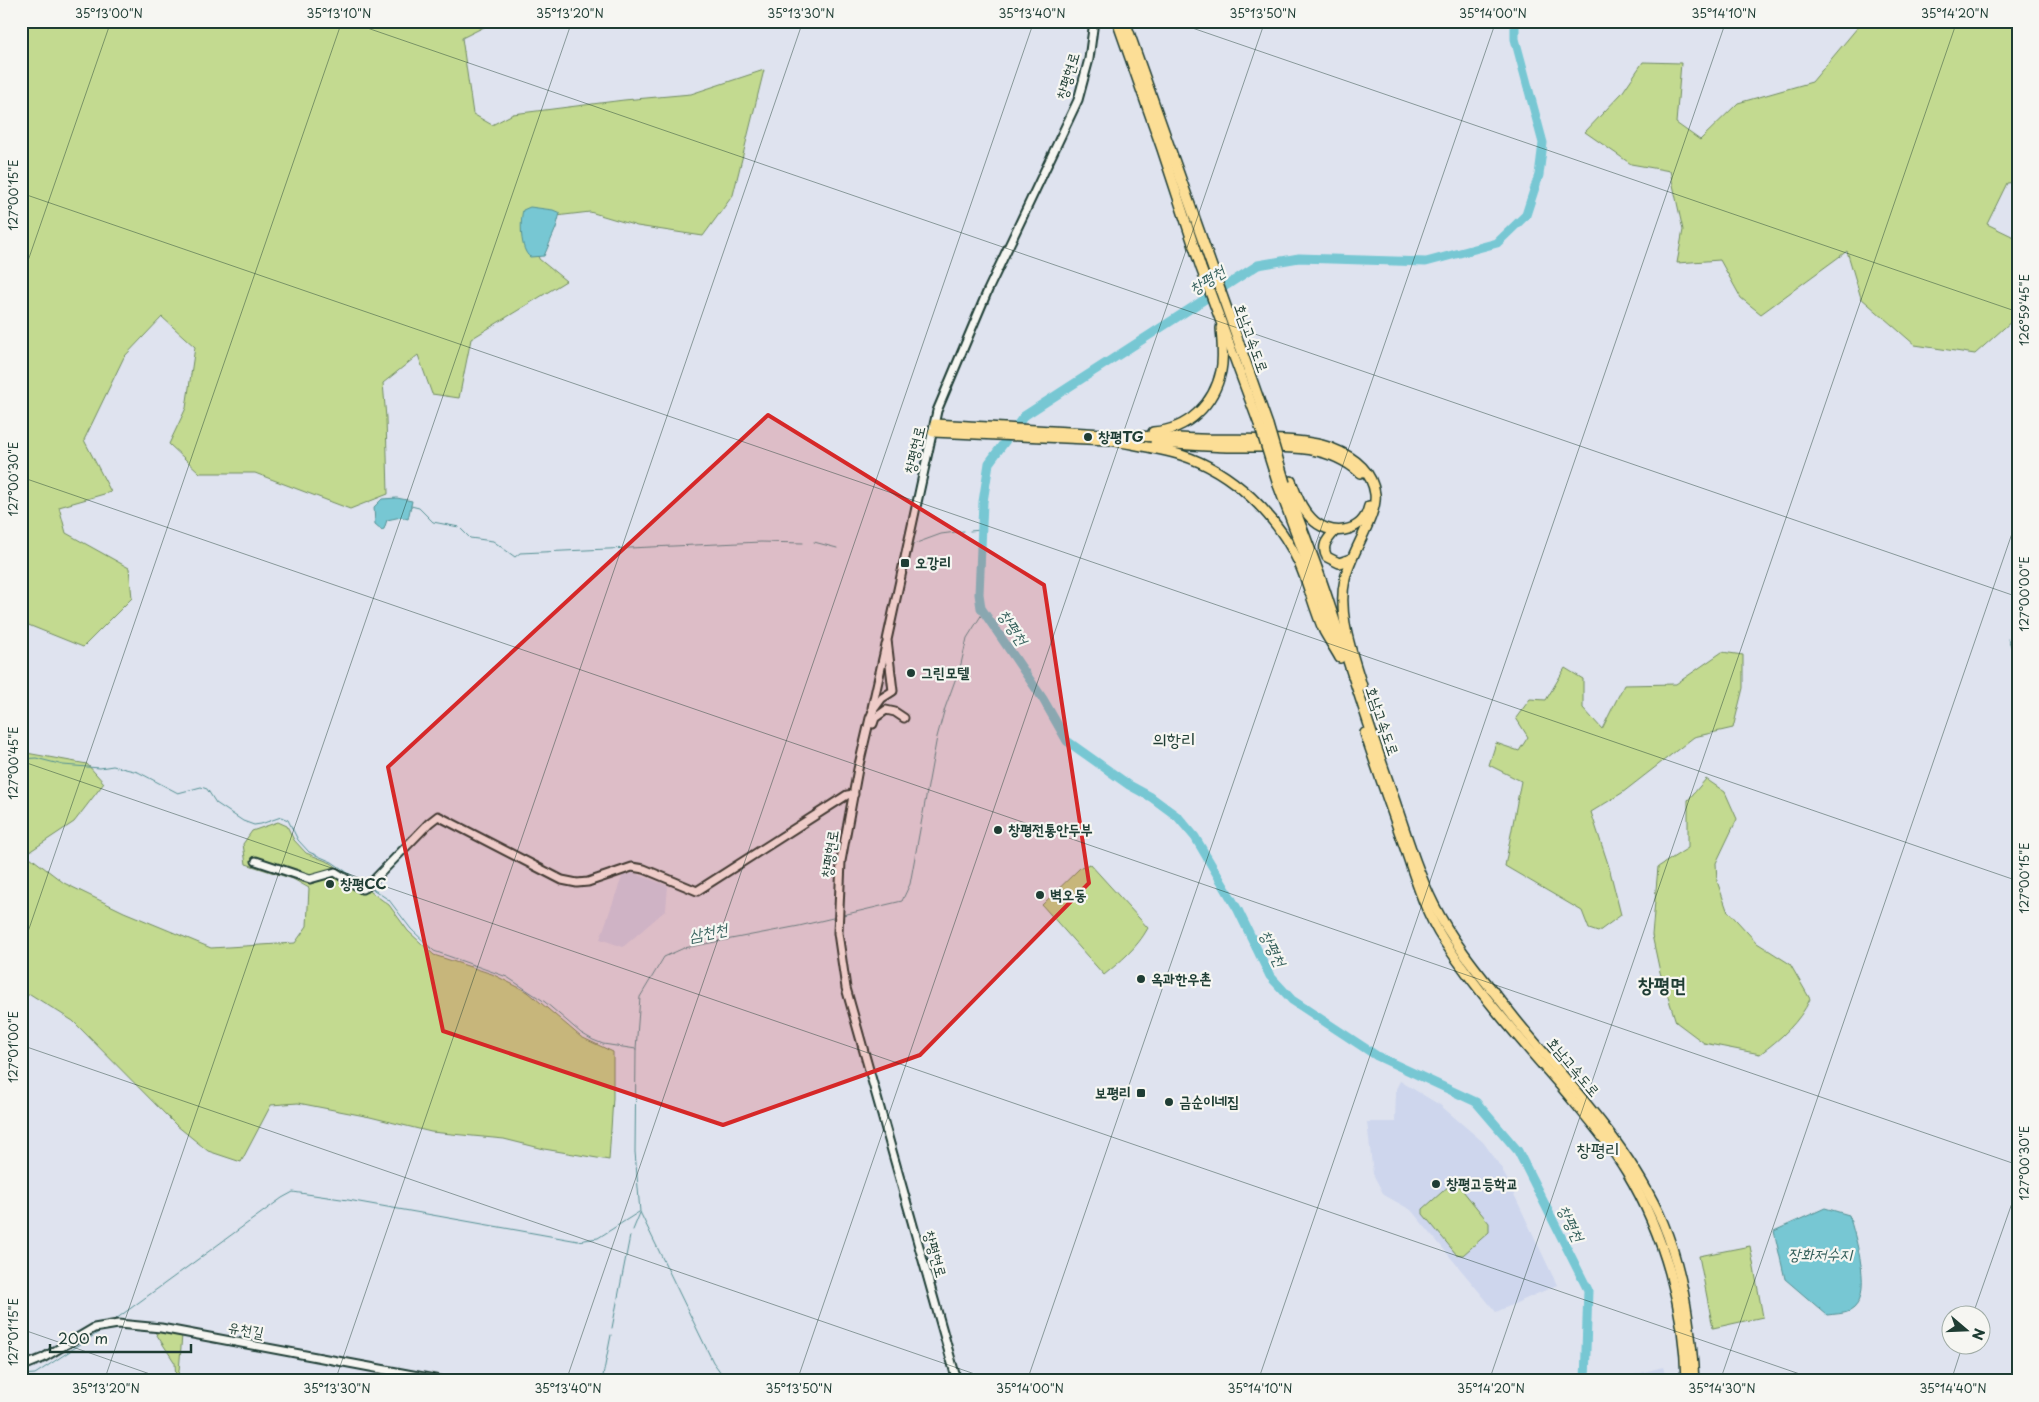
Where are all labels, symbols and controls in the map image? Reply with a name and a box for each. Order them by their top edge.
text: 35°13'00"N [75,4,143,22]
text: 35°13'10"N [307,4,371,22]
text: 35°13'20"N [536,4,604,22]
text: 35°13'30"N [767,4,835,22]
text: 35°13'40"N [998,4,1066,22]
text: 35°13'50"N [1230,4,1296,22]
text: 35°14'00"N [1459,4,1527,22]
text: 35°14'10"N [1692,4,1756,22]
text: 35°14'20"N [1921,4,1989,22]
street label: 창평현로 [1049,49,1084,102]
text: 127°00'15"E [4,159,22,231]
water label: 창평천 [1184,257,1231,300]
text: 126°59'45"E [2015,274,2033,346]
street label: 호남고속도로 [1229,300,1276,375]
street label: 창평현로 [897,424,930,476]
place label: 창평TG [1098,424,1144,447]
marker: 창평TG [1082,431,1094,443]
text: 127°00'30"E [4,442,22,516]
place label: 오강리 [915,550,951,573]
text: 127°00'00"E [2015,556,2033,632]
marker: 오강리 [899,557,911,569]
water label: 창평천 [993,604,1036,651]
place label: 그린모텔 [921,660,969,683]
marker: 그린모텔 [905,667,917,679]
street label: 호남고속도로 [1361,683,1406,758]
district label: 의항리 [1152,725,1196,752]
text: 127°00'45"E [4,726,22,800]
place label: 창평전통안두부 [1008,817,1093,840]
marker: 창평전통안두부 [992,824,1004,836]
street label: 창평현로 [814,828,843,879]
text: 127°00'15"E [2015,842,2033,914]
place label: 창평CC [340,871,386,894]
marker: 창평CC [324,878,336,890]
place label: 벽오동 [1050,882,1086,905]
marker: 벽오동 [1034,889,1046,901]
water label: 삼천천 [687,915,731,946]
water label: 창평천 [1254,925,1294,972]
place label: 옥과한우촌 [1151,966,1211,989]
district label: 창평면 [1638,969,1686,999]
marker: 옥과한우촌 [1135,973,1147,985]
text: 127°01'00"E [4,1011,22,1083]
street label: 호남고속도로 [1542,1031,1606,1101]
place label: 보평리 [1095,1080,1131,1103]
marker: 보평리 [1135,1087,1147,1099]
place label: 금순이네집 [1179,1089,1239,1112]
marker: 금순이네집 [1163,1096,1175,1108]
text: 127°00'30"E [2015,1126,2033,1200]
district label: 창평리 [1576,1135,1620,1162]
place label: 창평고등학교 [1446,1171,1518,1194]
marker: 창평고등학교 [1430,1178,1442,1190]
water label: 창평천 [1552,1200,1592,1247]
street label: 창평현로 [919,1227,954,1280]
water label: 장화저수지 [1788,1241,1854,1265]
text: 127°01'15"E [4,1298,22,1366]
north arrow [1942,1304,1992,1354]
street label: 유천길 [226,1314,266,1343]
scale bar [50,1322,191,1354]
text: 200 m [58,1326,108,1349]
text: N [1967,1326,1990,1343]
text: 35°13'20"N [72,1379,140,1397]
text: 35°13'30"N [303,1379,371,1397]
text: 35°13'40"N [534,1379,602,1397]
text: 35°13'50"N [766,1379,832,1397]
text: 35°14'00"N [996,1379,1064,1397]
text: 35°14'10"N [1228,1379,1292,1397]
text: 35°14'20"N [1457,1379,1525,1397]
text: 35°14'30"N [1688,1379,1756,1397]
text: 35°14'40"N [1919,1379,1987,1397]

